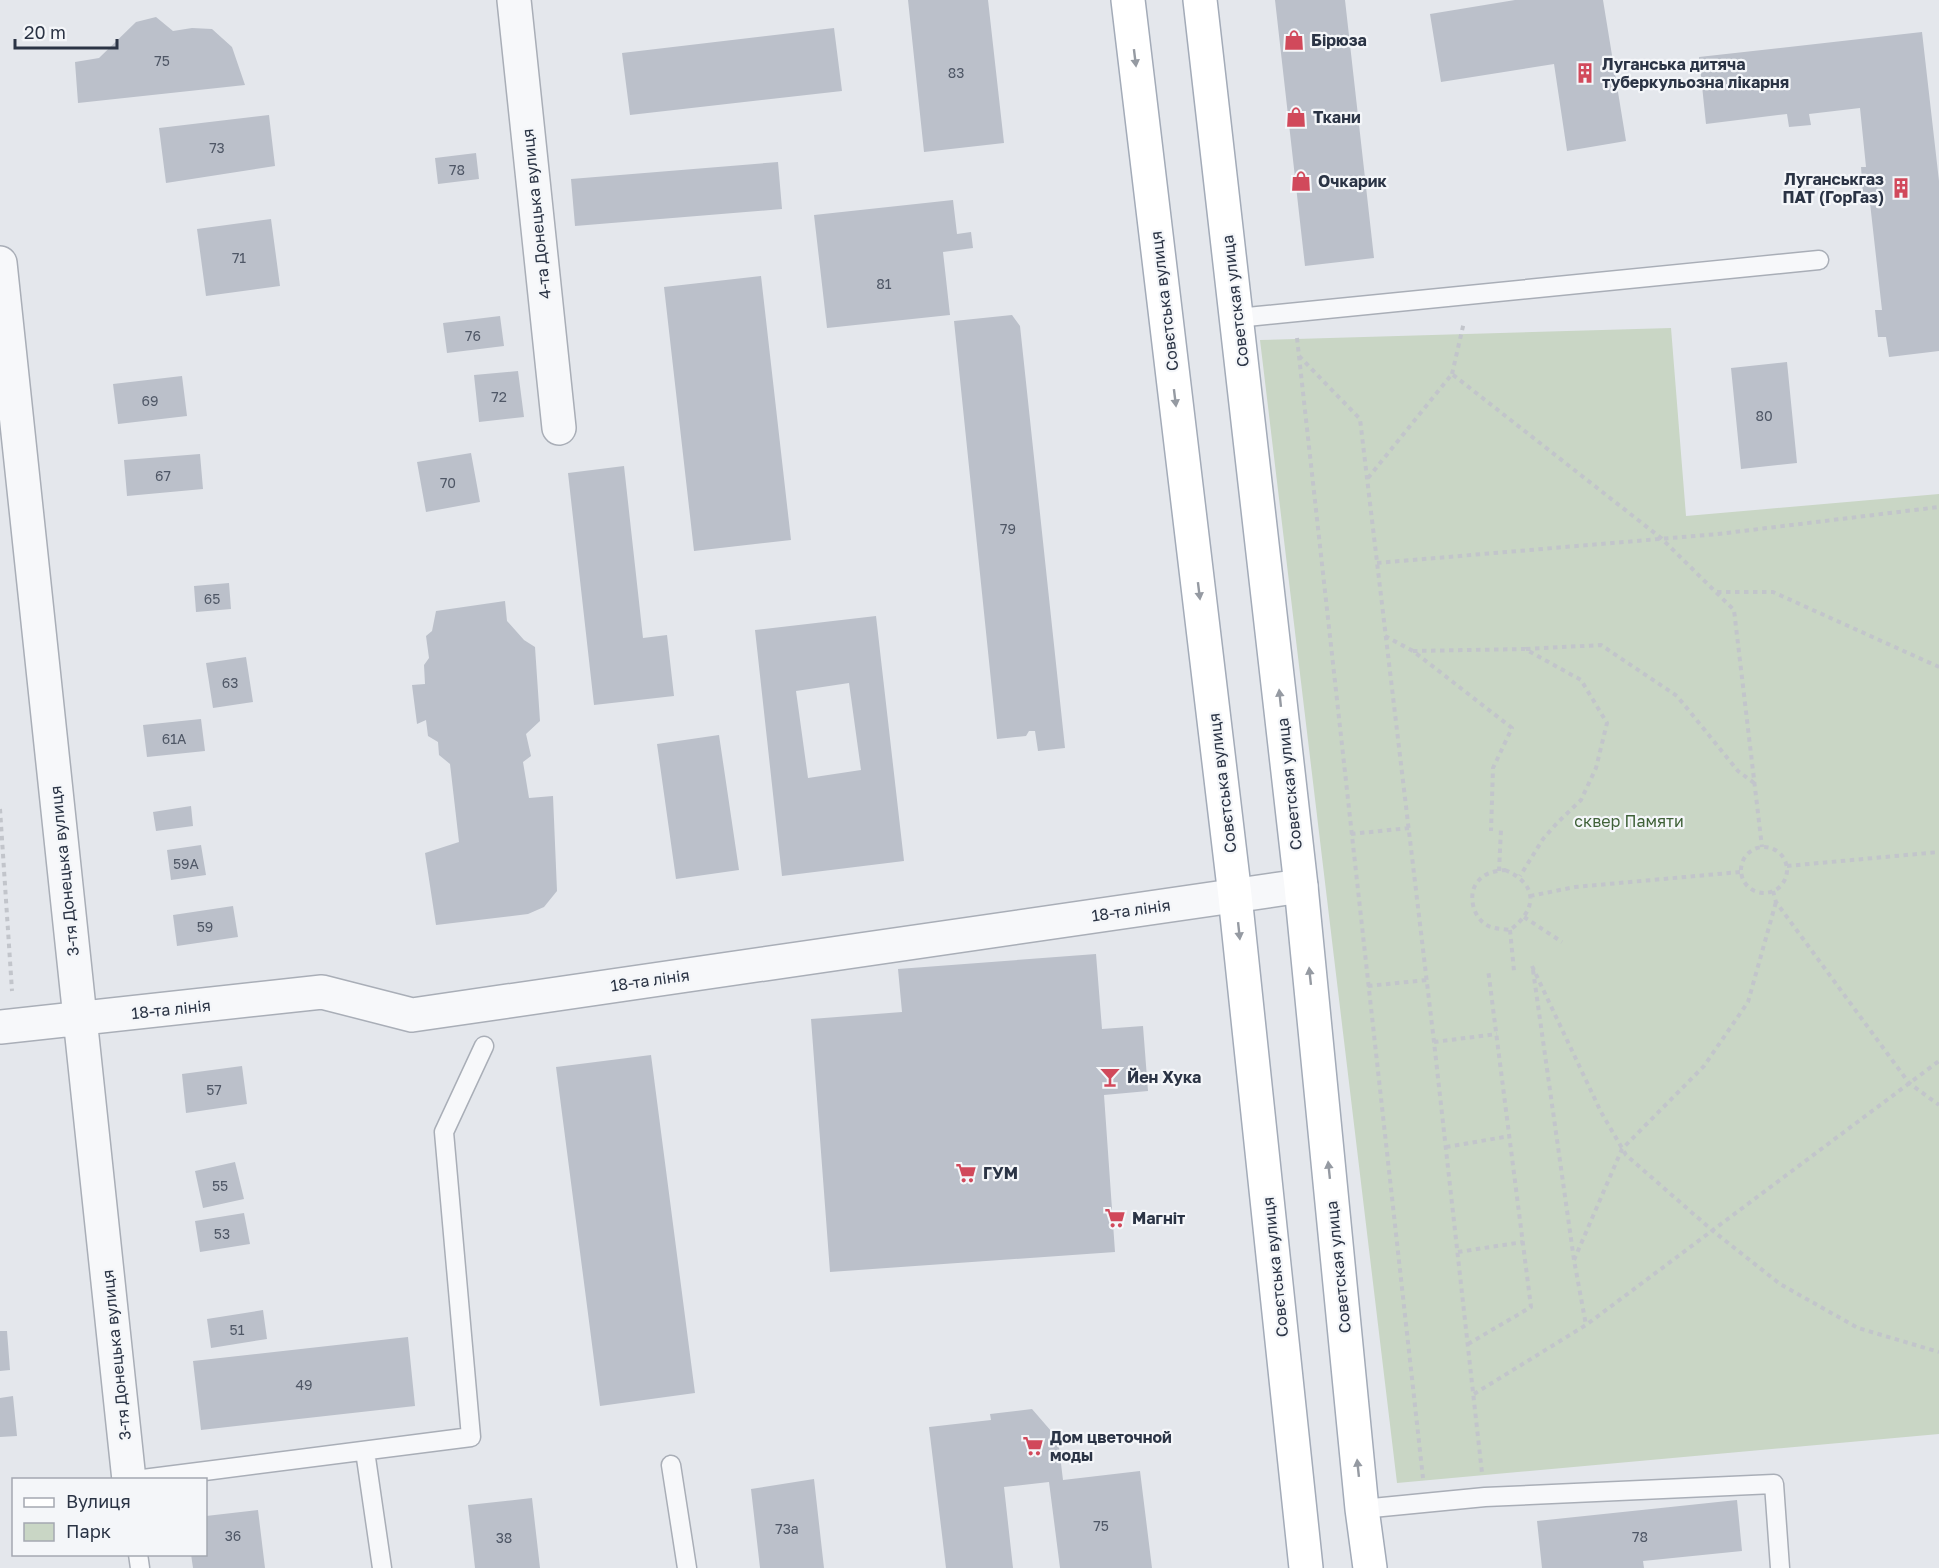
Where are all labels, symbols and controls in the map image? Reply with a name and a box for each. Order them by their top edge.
scale bar [15,12,117,50]
text: 20 m [24,21,66,43]
shop icon: Бірюза [1282,28,1306,52]
place label: Бірюза [1311,30,1367,50]
one-way arrow [1130,49,1139,68]
house number: 75 [154,52,170,69]
place label: Луганська дитяча туберкульозна лікарня [1602,54,1789,92]
building icon: Луганська дитяча туберкульозна лікарня [1573,61,1597,85]
house number: 83 [948,64,964,81]
shop icon: Ткани [1284,105,1308,129]
place label: Ткани [1313,107,1361,127]
street label: 4-та Донецька вулиця [517,128,555,300]
house number: 73 [209,139,225,156]
house number: 78 [449,161,465,178]
shop icon: Очкарик [1289,169,1313,193]
place label: Луганськгаз ПАТ (ГорГаз) [1782,169,1884,207]
place label: Очкарик [1318,171,1388,191]
building icon: Луганськгаз ПАТ (ГорГаз) [1889,176,1913,200]
street label: Совєтська вулиця [1145,230,1183,372]
street label: Советская улица [1217,234,1253,368]
house number: 71 [232,249,246,266]
house number: 81 [876,275,892,292]
house number: 76 [465,327,481,344]
house number: 72 [491,388,507,405]
one-way arrow [1171,388,1180,407]
house number: 69 [142,392,158,409]
house number: 80 [1755,407,1773,424]
house number: 67 [155,467,171,484]
house number: 70 [440,474,456,491]
house number: 79 [1000,520,1016,537]
one-way arrow [1194,582,1204,601]
house number: 65 [204,590,220,607]
house number: 63 [222,674,238,691]
one-way arrow [1275,689,1285,708]
street label: Совєтська вулиця [1203,712,1241,854]
street label: Советская улица [1272,717,1306,851]
house number: 61А [162,730,187,747]
street label: 3-тя Донецька вулиця [45,785,83,957]
park label: сквер Памяти [1574,811,1684,831]
house number: 59А [173,855,200,872]
street label: 18-та лінія [1090,895,1172,925]
house number: 59 [197,918,213,935]
one-way arrow [1234,921,1244,940]
street label: 18-та лінія [609,965,691,995]
one-way arrow [1305,966,1315,985]
street label: 18-та лінія [130,995,212,1023]
bar icon: Йен Хука [1098,1065,1122,1089]
place label: Йен Хука [1127,1067,1201,1087]
house number: 57 [206,1081,222,1098]
one-way arrow [1324,1160,1334,1179]
supermarket icon: ГУМ [954,1161,978,1185]
place label: ГУМ [983,1163,1018,1183]
house number: 55 [212,1177,228,1194]
street label: Совєтська вулиця [1258,1196,1292,1338]
street label: Советская улица [1321,1200,1355,1334]
supermarket icon: Магніт [1103,1206,1127,1230]
place label: Магніт [1132,1208,1185,1228]
house number: 53 [214,1225,230,1242]
street label: 3-тя Донецька вулиця [97,1269,135,1441]
house number: 51 [230,1321,245,1338]
house number: 49 [295,1376,313,1393]
place label: Дом цветочной моды [1050,1427,1172,1465]
supermarket icon: Дом цветочной моды [1021,1434,1045,1458]
one-way arrow [1353,1459,1363,1478]
legend [12,1478,207,1556]
text: Вулиця [66,1490,131,1512]
house number: 75 [1093,1517,1109,1534]
text: Парк [66,1520,111,1542]
house number: 73а [775,1520,799,1537]
house number: 36 [225,1527,241,1544]
house number: 78 [1632,1528,1648,1545]
house number: 38 [496,1529,512,1546]

